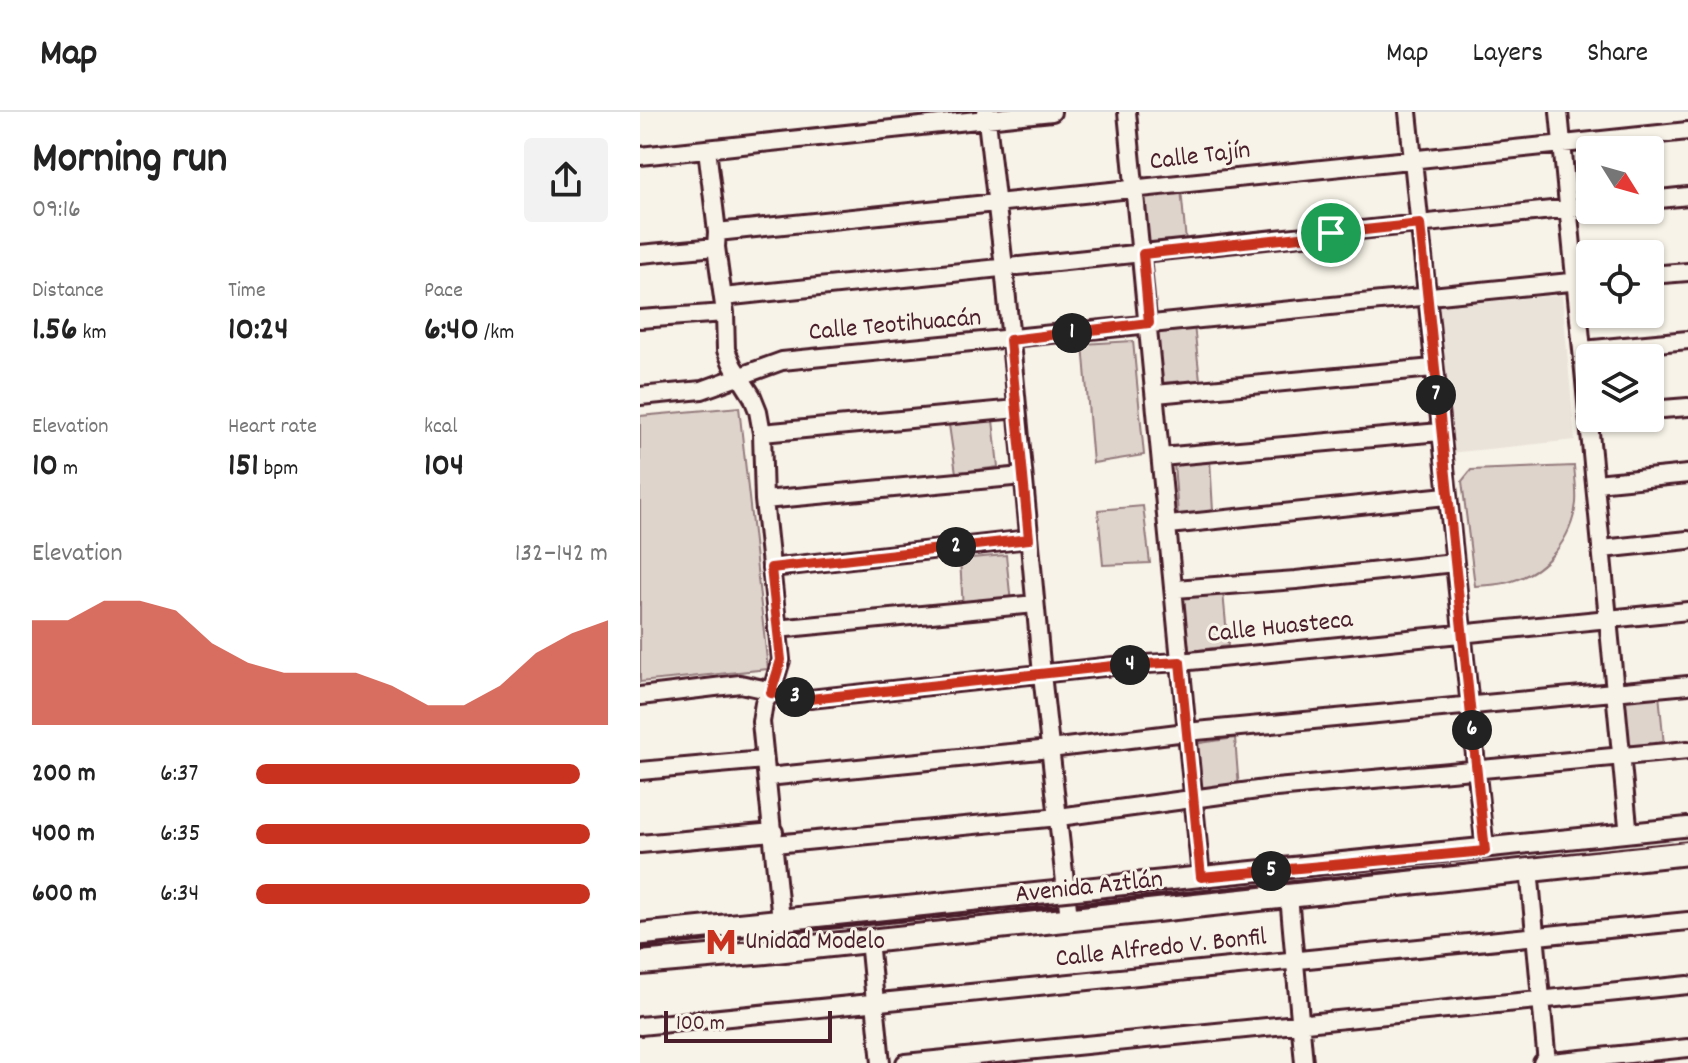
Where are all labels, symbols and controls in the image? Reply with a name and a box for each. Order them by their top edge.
text: Map [40,28,98,83]
text: Map [1386,35,1429,75]
text: Layers [1473,35,1543,75]
text: Share [1587,35,1648,75]
text: Morning run [32,130,227,193]
street label: Calle Tajín [1148,132,1252,182]
north arrow [1576,136,1664,224]
map controls [1576,136,1664,432]
button: share [524,138,608,222]
text: 09:16 [32,192,81,229]
pin [1297,199,1365,267]
icon: arrive [1309,211,1353,255]
button: locate [1576,240,1664,328]
text: Distance [32,276,104,307]
text: Time [228,276,266,307]
text: Pace [424,276,463,307]
street label: Calle Teotihuacán [807,300,983,352]
text: 1.56 [32,307,78,356]
text: 10:24 [228,307,289,356]
text: 6:40 [424,307,479,356]
pin: 1 [1052,313,1092,353]
text: 1 [1070,317,1074,348]
text: km [78,318,107,349]
text: /km [479,318,514,349]
button: layers [1576,344,1664,432]
pin: 7 [1416,375,1456,415]
text: 7 [1432,379,1440,410]
text: Elevation [32,412,109,443]
text: Heart rate [228,412,317,443]
text: kcal [424,412,457,443]
text: 10 [32,443,58,492]
text: 151 [228,443,259,492]
text: 104 [424,443,464,492]
text: m [58,454,78,485]
text: bpm [259,454,298,485]
pin: 2 [936,527,976,567]
text: 2 [951,531,961,562]
text: Elevation [32,536,122,573]
text: 132–142 m [515,536,608,573]
street label: Calle Huasteca [1205,602,1355,654]
pin: 4 [1110,645,1150,685]
text: 4 [1125,649,1135,680]
pin: 3 [775,677,815,717]
text: 3 [790,681,800,712]
pin: 6 [1452,710,1492,750]
text: 6 [1467,714,1477,745]
text: 200 m [32,756,96,793]
text: 6:37 [160,756,199,793]
text: 400 m [32,816,95,853]
text: 6:35 [160,816,201,853]
pin: 5 [1251,851,1291,891]
text: 5 [1266,855,1276,886]
street label: Avenida Aztlán [1013,862,1165,914]
text: 600 m [32,876,97,913]
text: 6:34 [160,876,199,913]
street label: Calle Alfredo V. Bonfil [1054,920,1268,978]
place label: Unidad Modelo [745,924,885,961]
metro station icon: Unidad Modelo [704,925,738,959]
scale bar [664,1007,832,1043]
text: 100 m [676,1009,725,1040]

